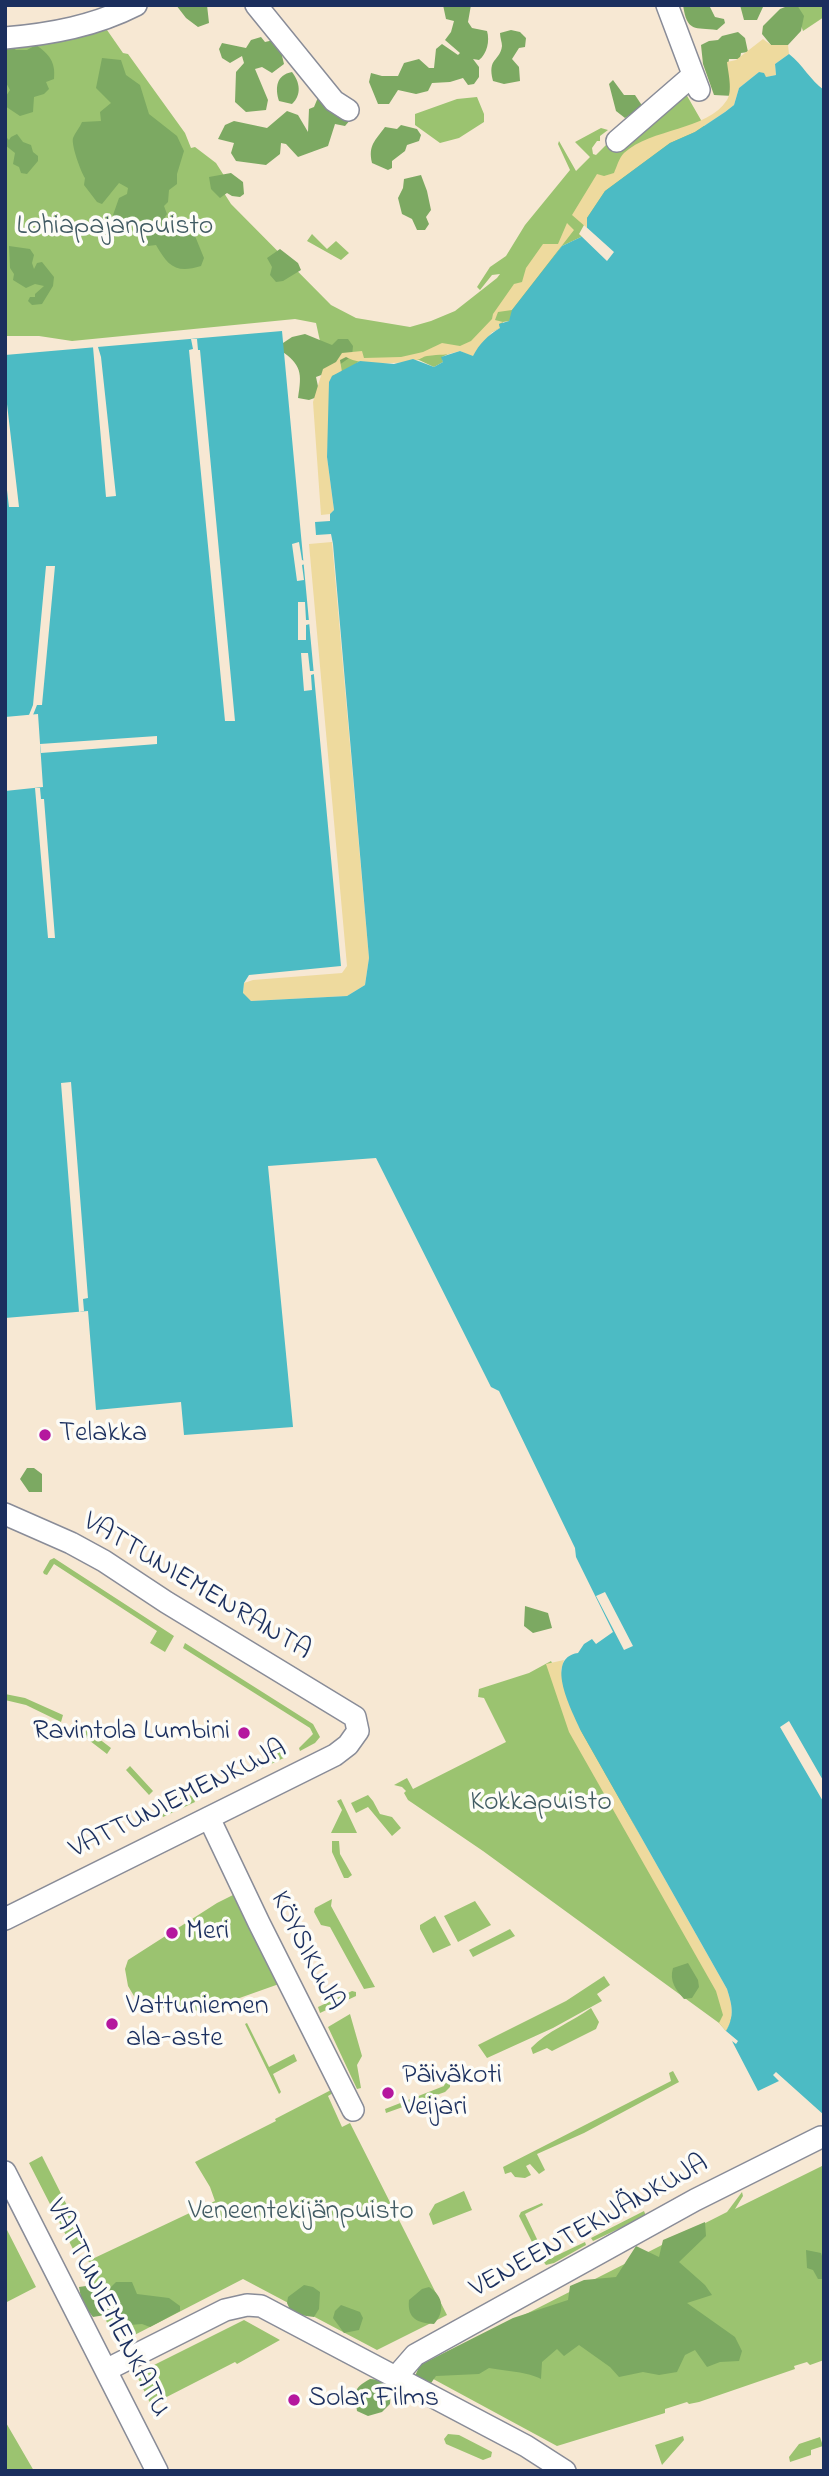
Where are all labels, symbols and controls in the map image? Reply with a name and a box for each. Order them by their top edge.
park label: Lohiapajanpuisto [17,211,213,245]
place label: Telakka [59,1418,147,1452]
marker: Telakka [37,1427,53,1443]
street label: VATTUNIEMENRANTA [76,1507,316,1669]
place label: Ravintola Lumbini [33,1716,230,1750]
marker: Ravintola Lumbini [236,1725,252,1741]
street label: VATTUNIEMENKUJA [65,1734,293,1868]
park label: Kokkapuisto [470,1787,612,1821]
street label: KÖYSIKUJA [261,1887,349,2017]
place label: Meri [186,1916,229,1950]
marker: Meri [164,1925,180,1941]
place label: Vattuniemen ala-aste [126,1991,268,2057]
marker: Vattuniemen ala-aste [104,2016,120,2032]
place label: Päiväkoti Veijari [402,2060,502,2126]
marker: Päiväkoti Veijari [380,2085,396,2101]
street label: VENEENTEKIJÄNKUJA [465,2149,715,2307]
street label: VATTUNIEMENKATU [37,2194,175,2424]
park label: Veneentekijänpuisto [188,2196,414,2230]
place label: Solar Films [308,2383,439,2417]
marker: Solar Films [286,2392,302,2408]

